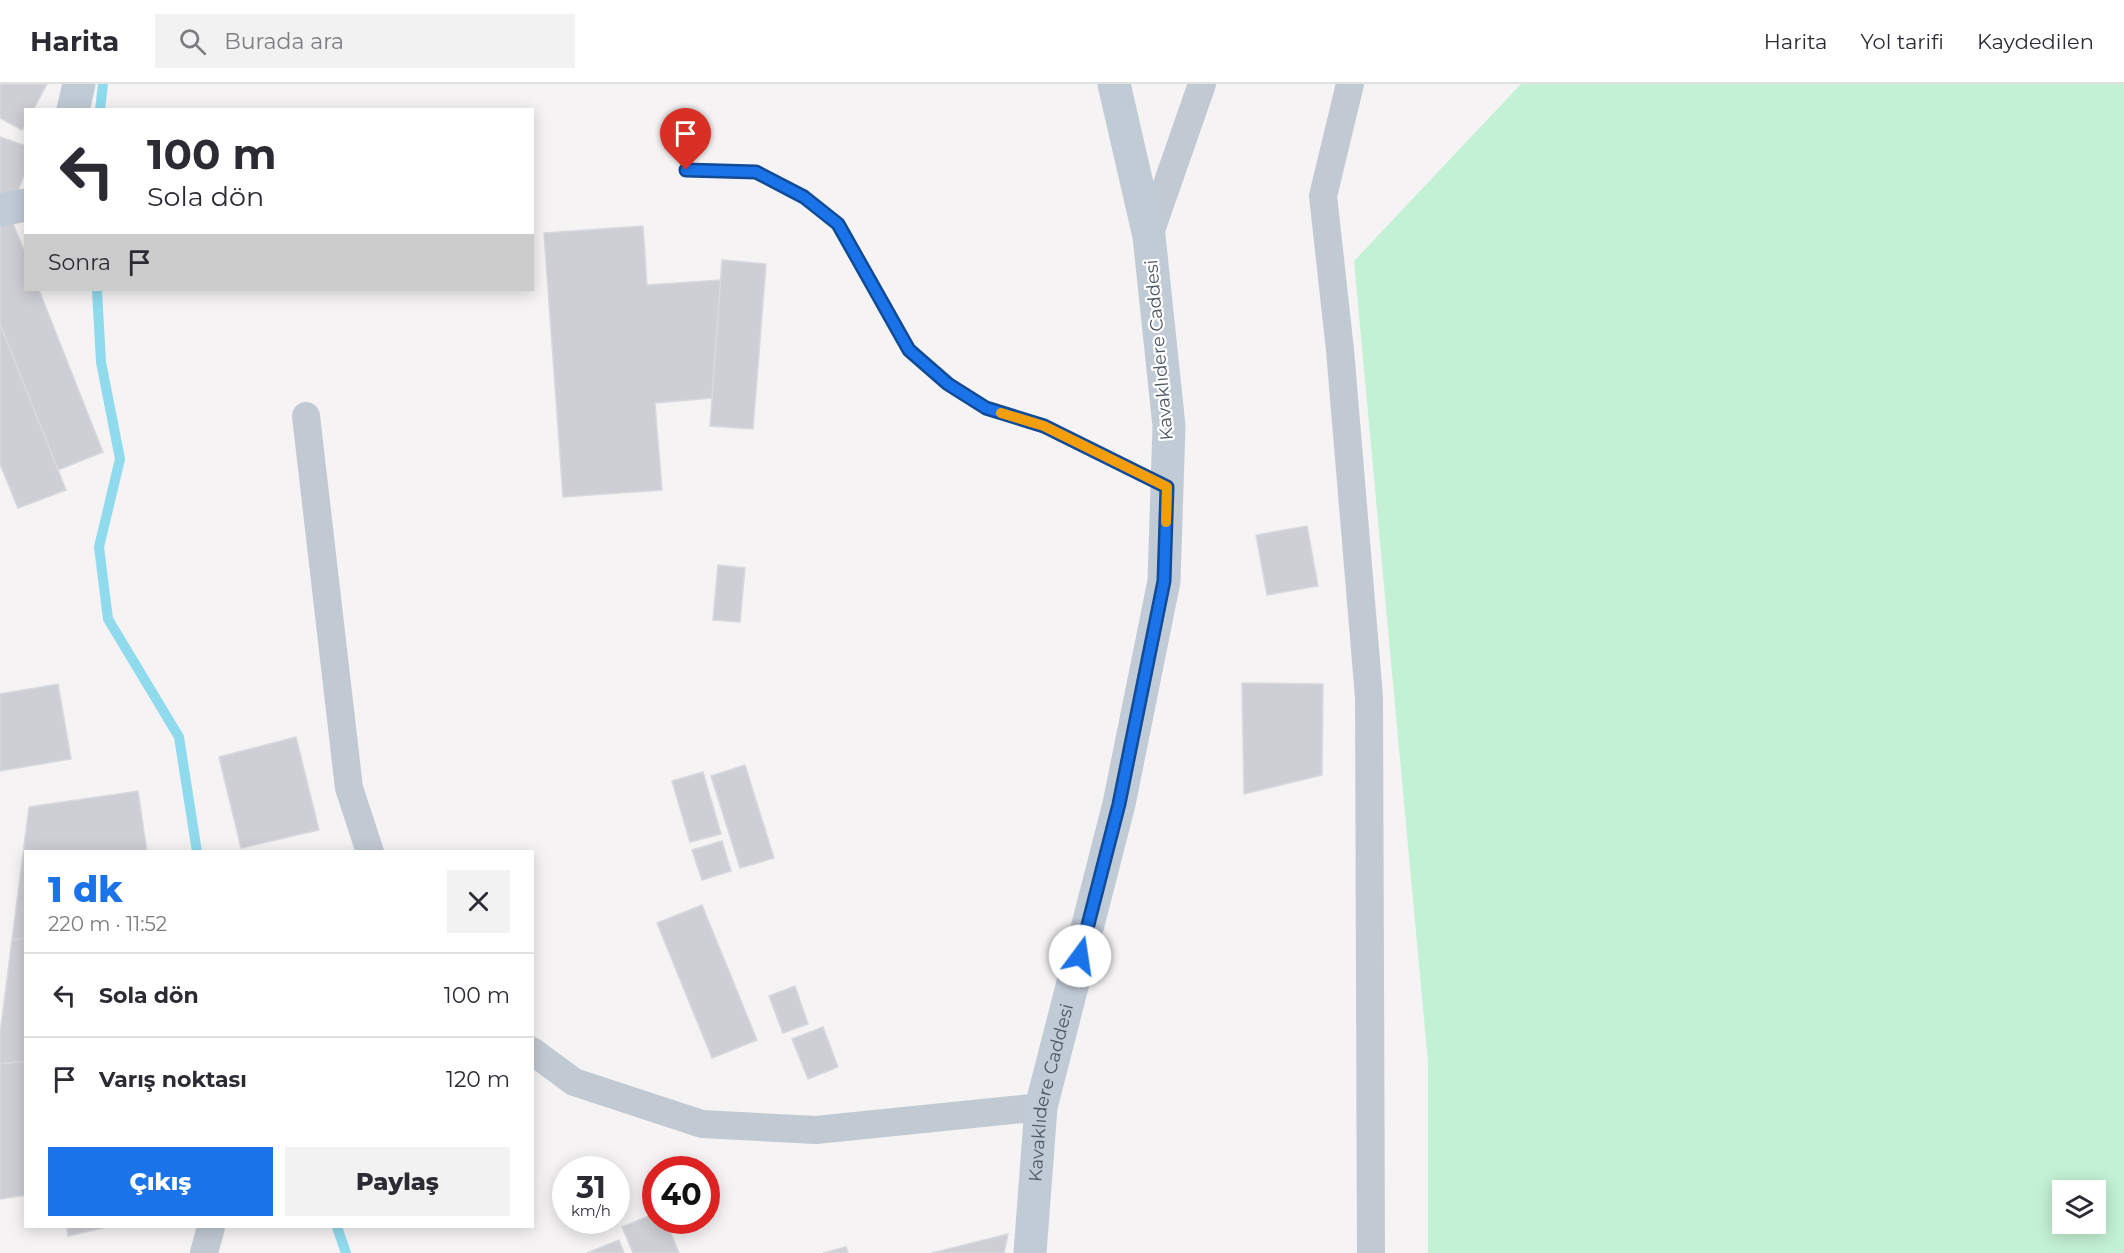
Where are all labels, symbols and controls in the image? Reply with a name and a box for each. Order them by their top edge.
search box [155,14,575,68]
text: Harita [30,24,119,58]
icon: search [176,25,209,58]
text: Burada ara [224,28,344,55]
text: Harita [1764,29,1827,54]
text: Yol tarifi [1860,29,1944,54]
text: Kaydedilen [1977,29,2094,54]
pin [660,108,711,170]
icon: arrive [669,117,702,150]
text: 100 m [147,128,276,180]
icon: left [48,132,126,210]
text: Sola dön [147,180,264,213]
icon: arrive [123,246,156,279]
text: Sonra [48,249,111,276]
street label: Kavaklıdere Caddesi [1140,259,1178,441]
text: 1 dk [48,867,123,911]
button: close [447,870,510,933]
text: 220 m · 11:52 [48,912,167,936]
position arrow [1048,924,1112,988]
icon: left [48,979,81,1012]
text: Sola dön [99,982,199,1009]
text: 100 m [444,982,510,1009]
street label: Kavaklıdere Caddesi [1024,1001,1078,1183]
icon: arrive [48,1063,81,1096]
text: Varış noktası [99,1066,247,1093]
text: 120 m [446,1066,510,1093]
button: Çıkış [48,1147,273,1216]
button: Paylaş [285,1147,510,1216]
speed limit sign: 40 [642,1156,720,1234]
text: 31 [576,1169,606,1206]
map controls [2052,1180,2106,1234]
button: layers [2052,1180,2106,1234]
text: km/h [571,1201,611,1220]

